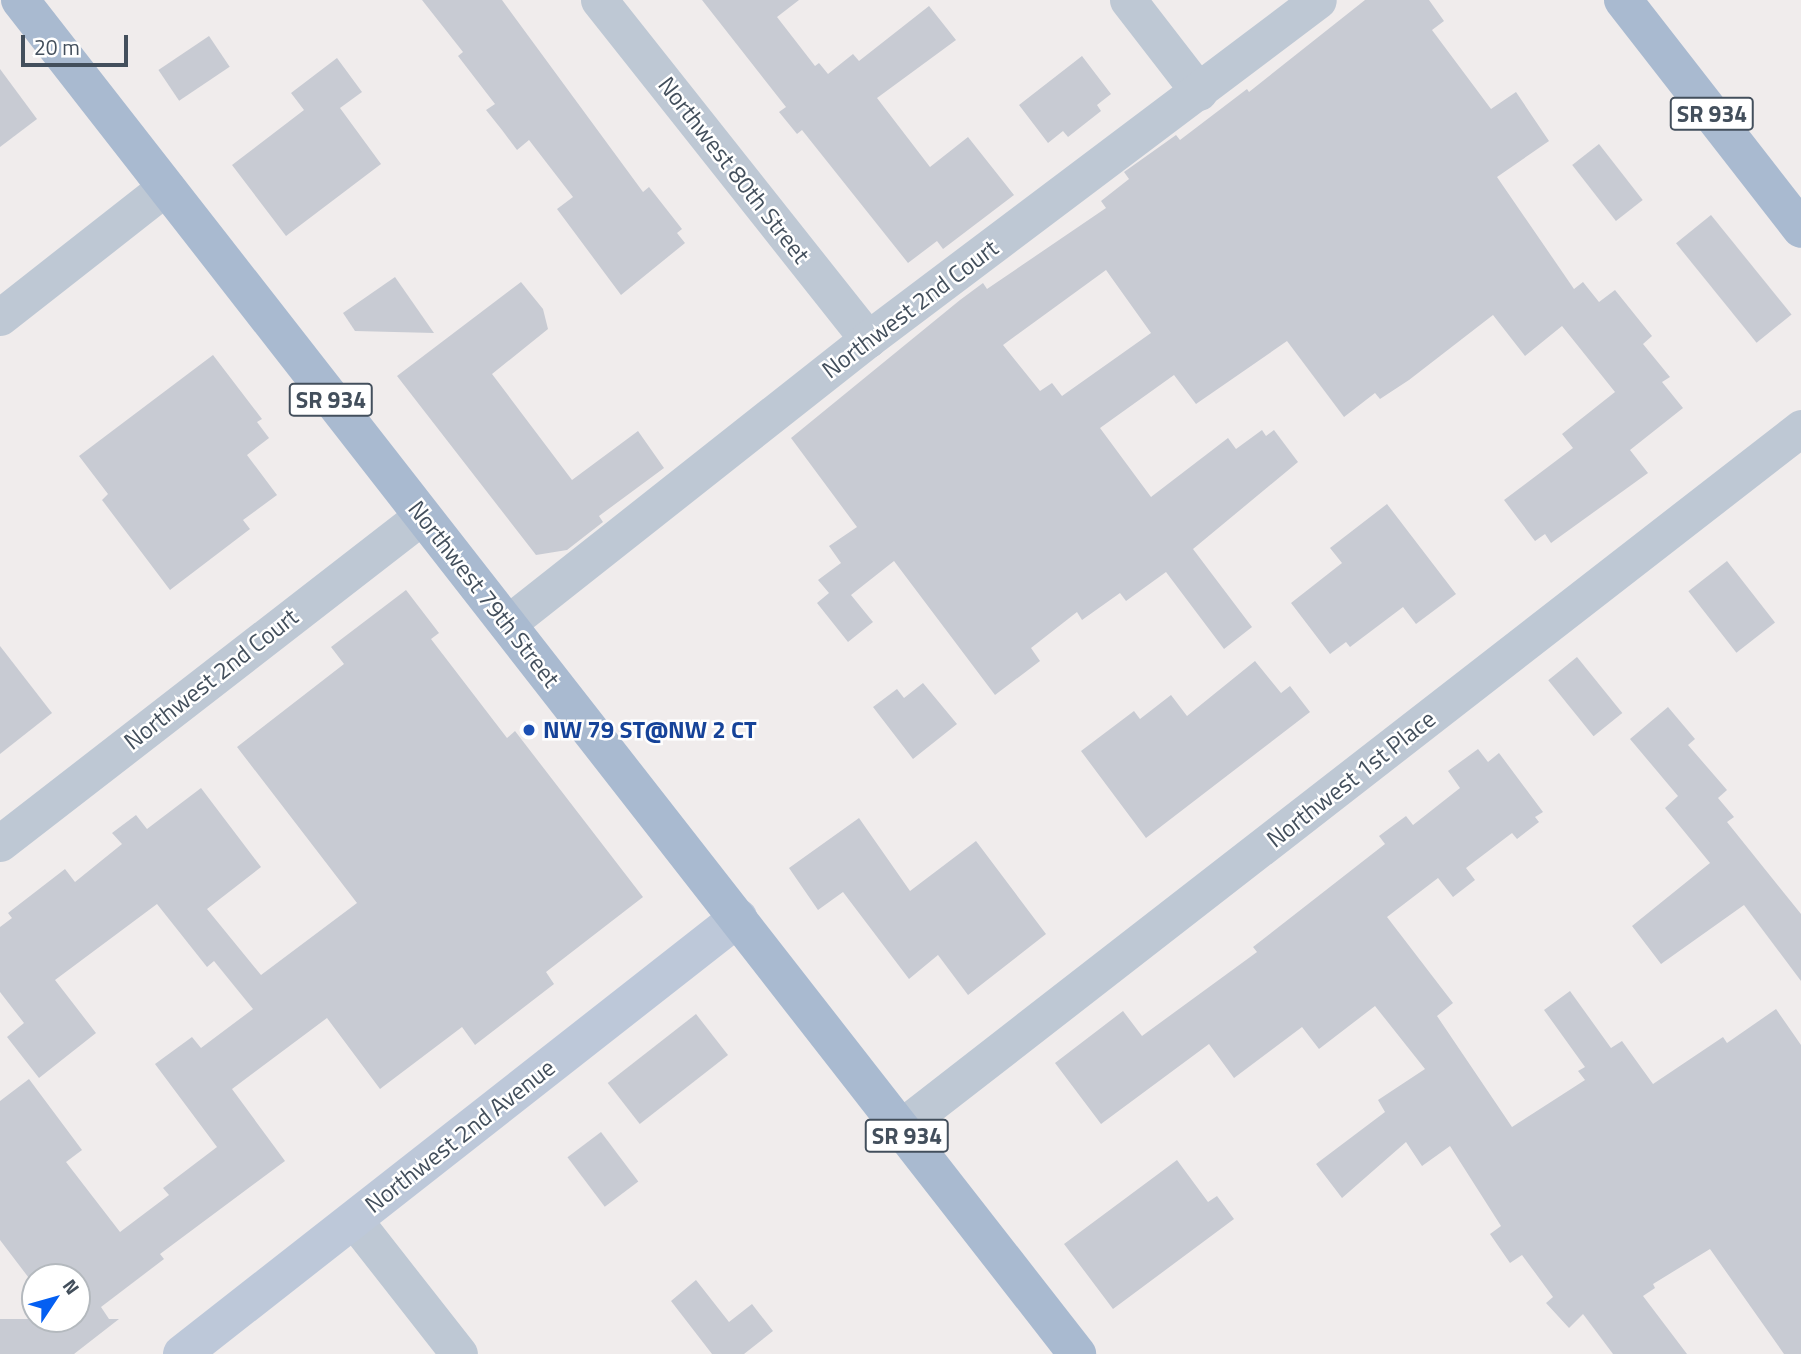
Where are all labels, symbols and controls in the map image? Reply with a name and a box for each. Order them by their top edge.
scale bar [24,21,131,65]
text: 20 m [34,31,80,63]
street label: Northwest 80th Street [652,71,816,269]
road number: SR 934 [1668,94,1756,134]
street label: Northwest 2nd Court [816,234,1004,384]
road number: SR 934 [287,380,375,420]
street label: Northwest 79th Street [402,495,566,693]
street label: Northwest 2nd Court [118,602,304,756]
street label: Northwest 1st Place [1261,704,1441,854]
place label: NW 79 ST@NW 2 CT [543,716,757,744]
marker: NW 79 ST@NW 2 CT [521,722,537,738]
street label: Northwest 2nd Avenue [359,1053,561,1219]
road number: SR 934 [863,1116,951,1156]
north arrow [21,1263,91,1333]
text: N [56,1273,87,1300]

